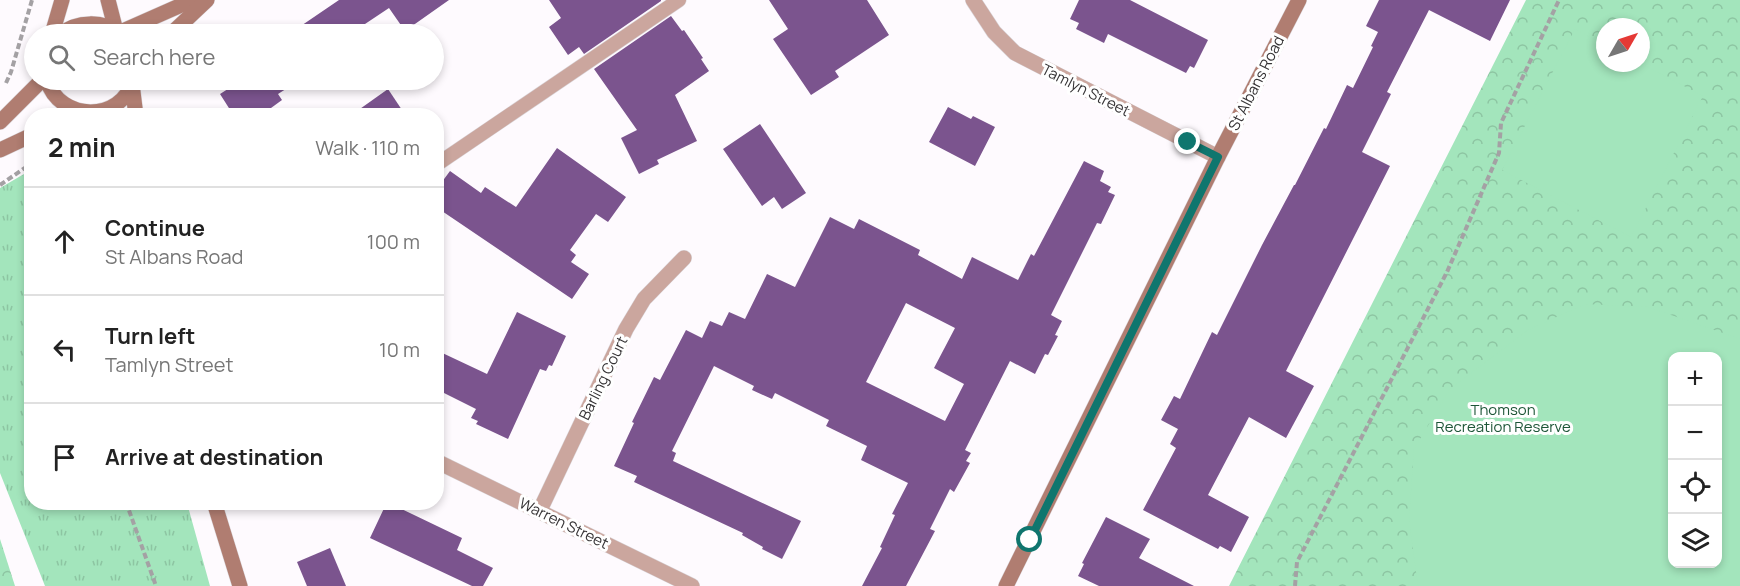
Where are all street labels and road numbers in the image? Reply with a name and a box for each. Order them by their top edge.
street label: St Albans Road [1223,32,1289,134]
street label: Tamlyn Street [1038,59,1134,121]
street label: Barling Court [574,333,632,423]
street label: Warren Street [516,492,612,554]

